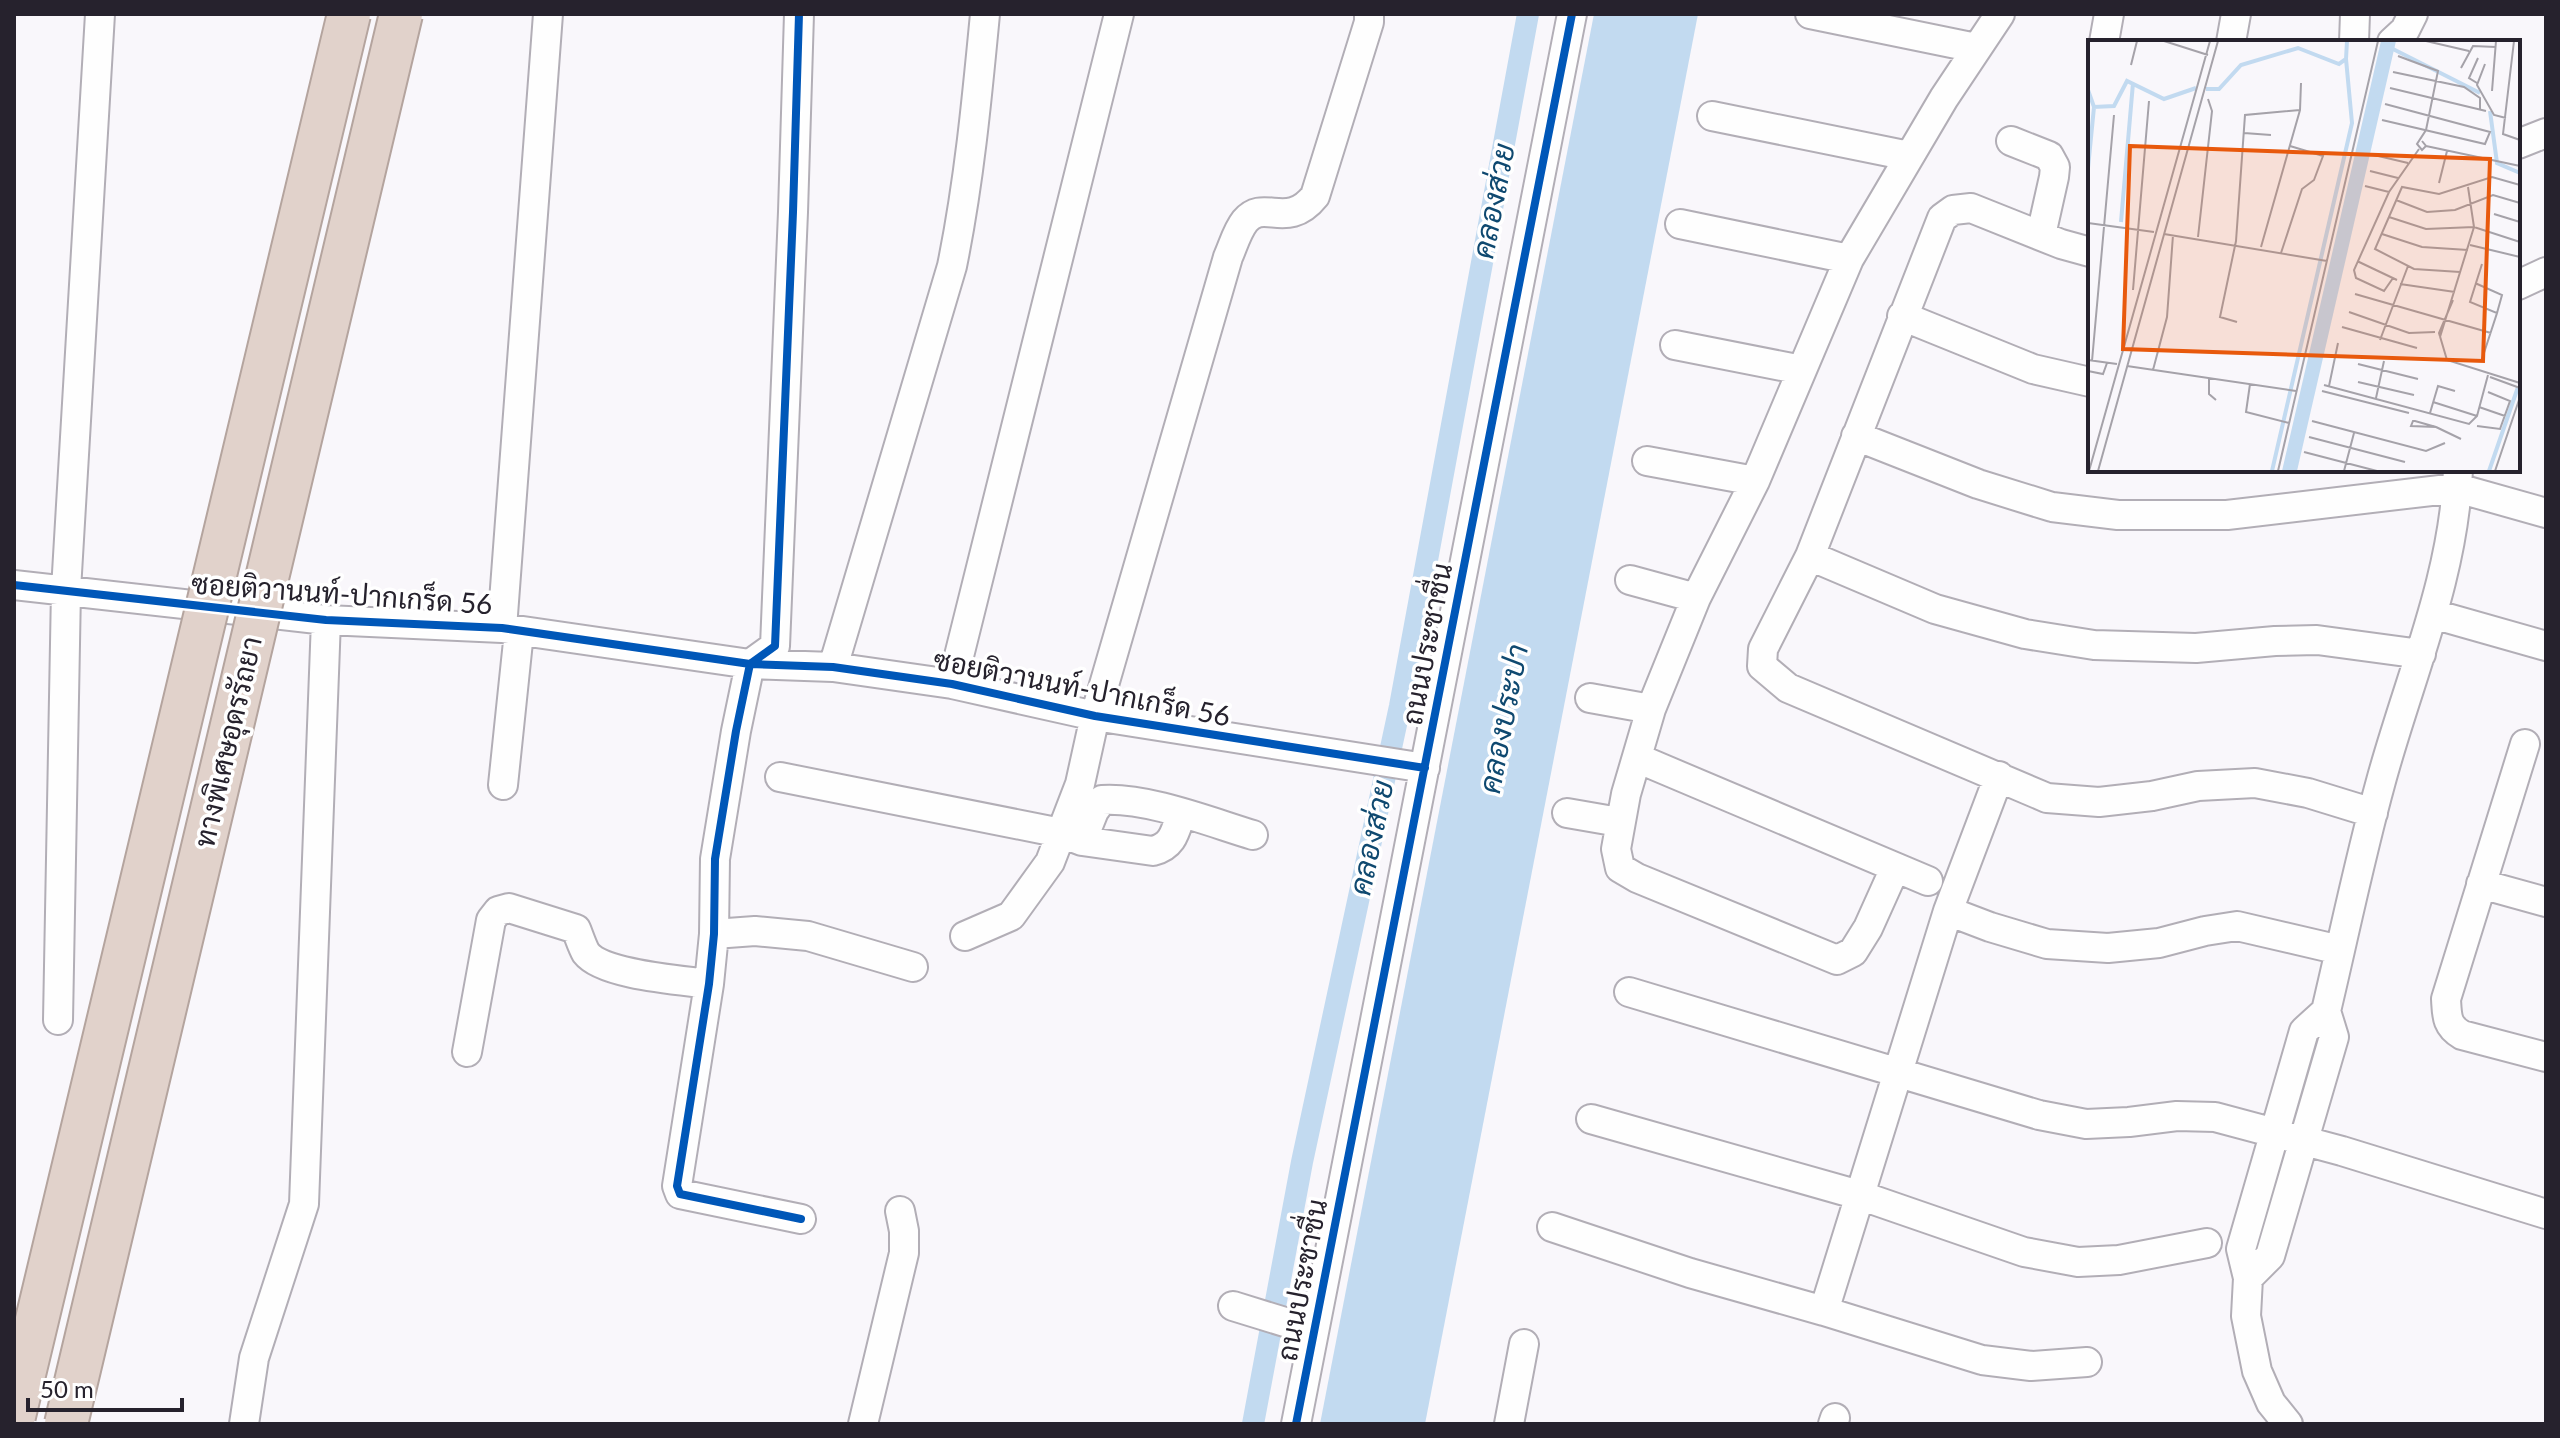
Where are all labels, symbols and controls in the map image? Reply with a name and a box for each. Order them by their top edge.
inset map [2088,40,2520,472]
water label: คลองส่วย [1463,140,1521,261]
street label: ถนนประชาชื่น [1388,559,1458,728]
street label: ซอยติวานนท์-ปากเกร็ด 56 [190,564,494,620]
street label: ทางพิเศษอุดรรัถยา [186,633,272,851]
street label: ซอยติวานนท์-ปากเกร็ด 56 [931,640,1234,732]
water label: คลองประปา [1470,641,1534,796]
water label: คลองส่วย [1340,777,1400,898]
street label: ถนนประชาชื่น [1263,1195,1333,1364]
scale bar [28,1362,182,1412]
text: 50 m [40,1374,94,1403]

